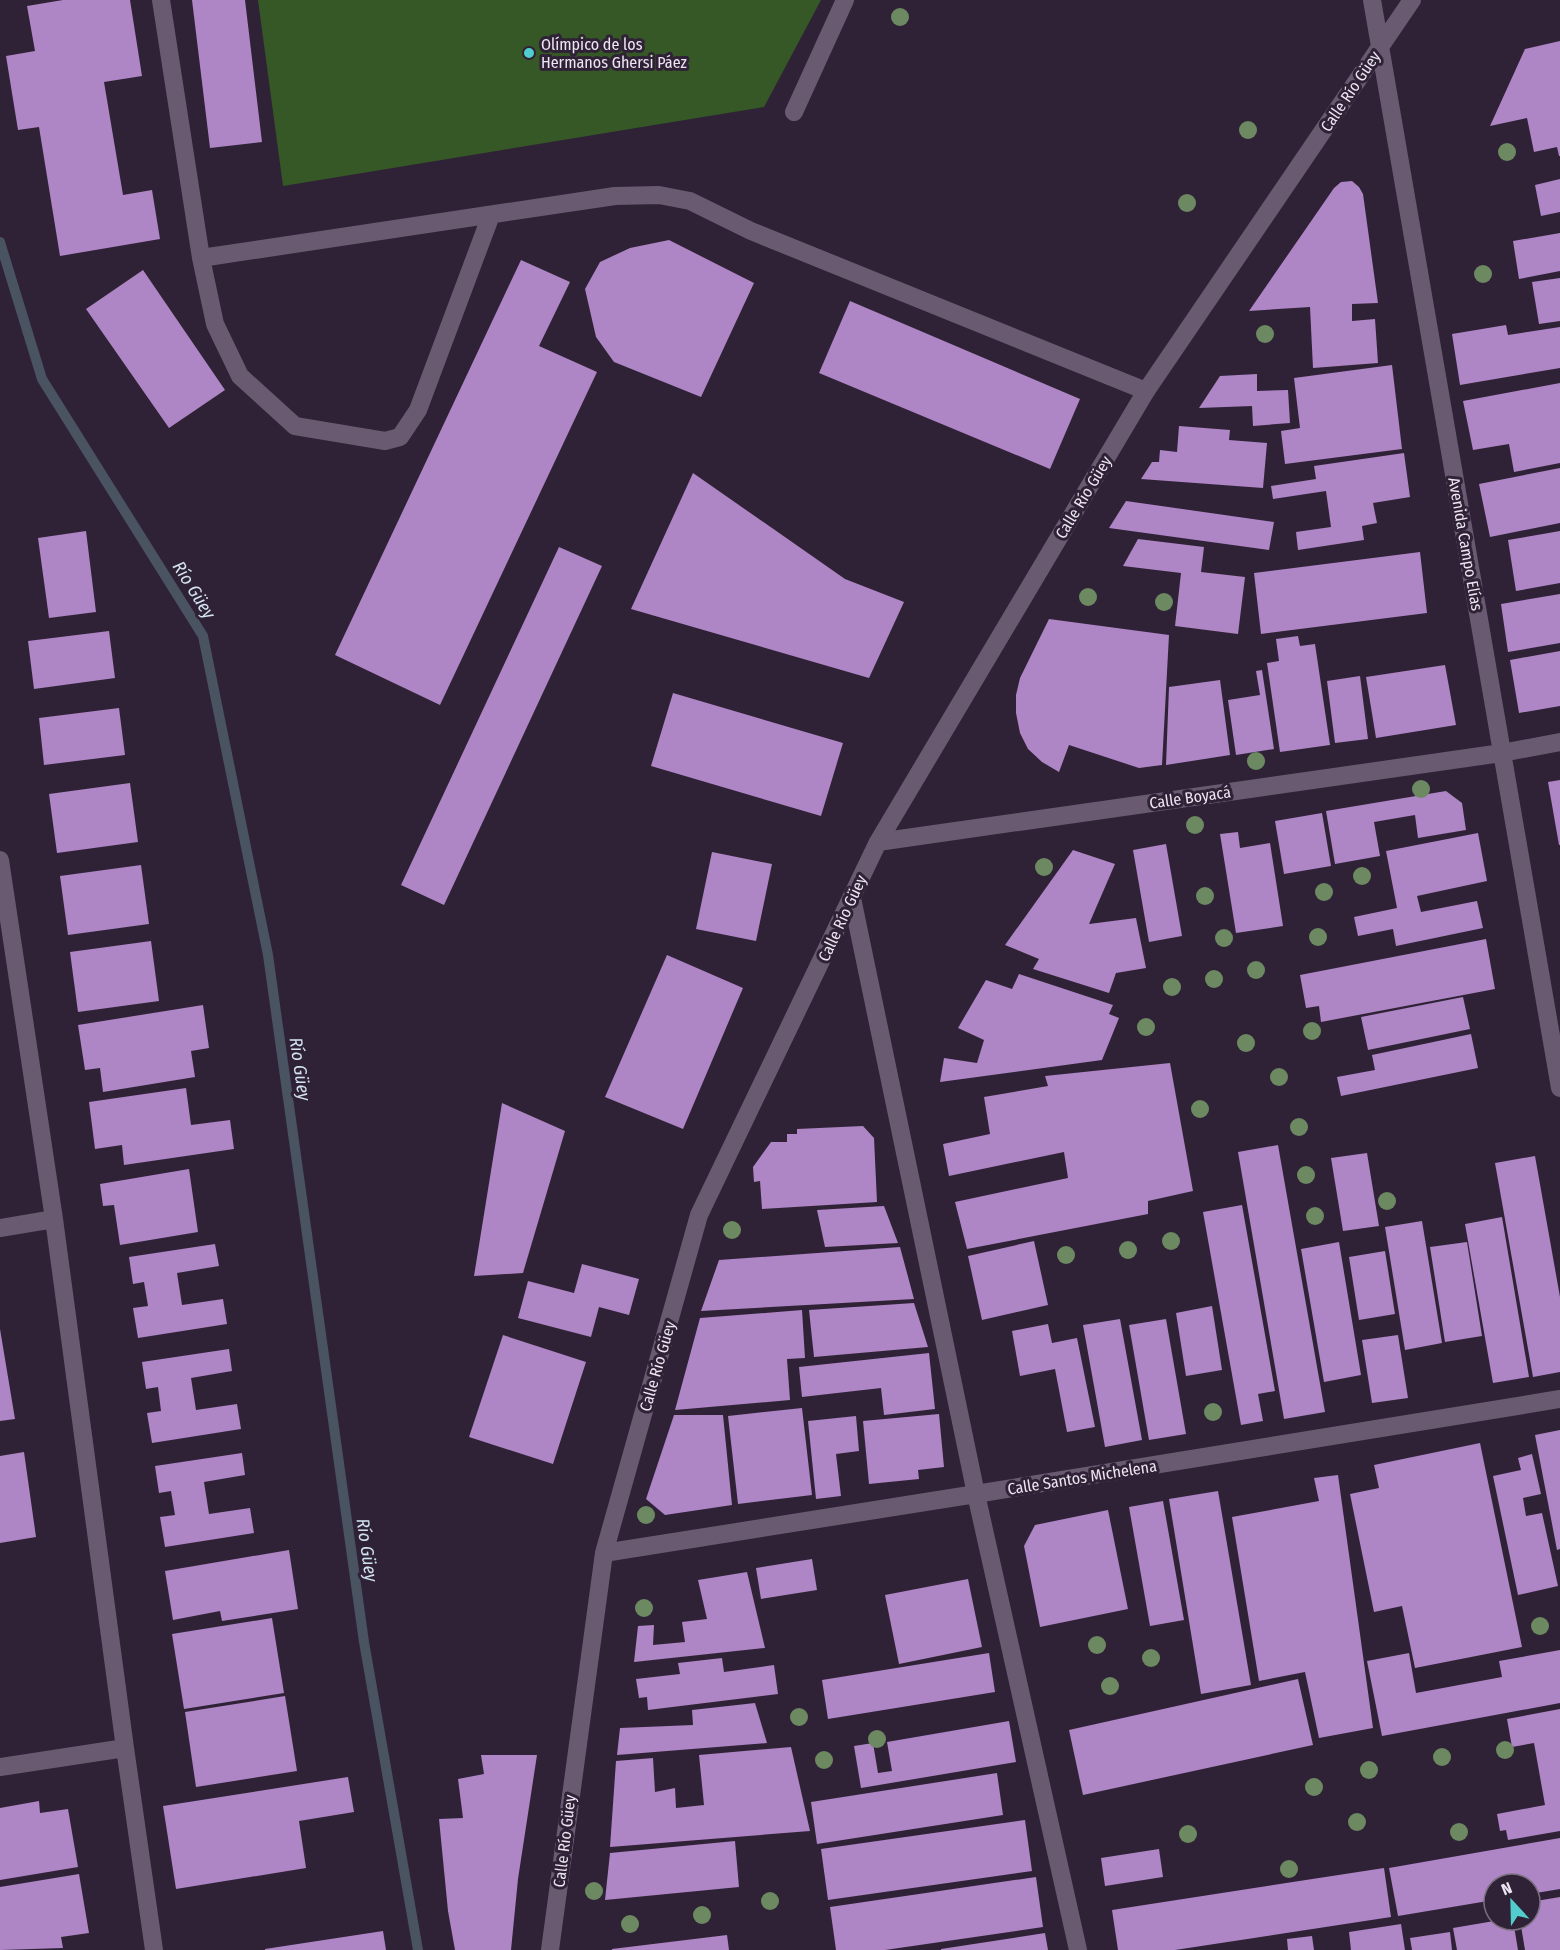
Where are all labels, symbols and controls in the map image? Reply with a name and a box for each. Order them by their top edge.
place label: Olímpico de los Hermanos Ghersi Páez [541,35,687,72]
marker: Olímpico de los Hermanos Ghersi Páez [522,46,536,60]
street label: Calle Río Güey [1317,47,1385,135]
street label: Calle Río Güey [1051,452,1116,542]
street label: Avenida Campo Elías [1444,476,1487,612]
water label: Río Güey [168,557,221,624]
street label: Calle Boyacá [1148,782,1232,813]
street label: Calle Río Güey [814,871,871,964]
water label: Río Güey [285,1036,315,1103]
street label: Calle Río Güey [636,1318,680,1414]
street label: Calle Santos Michelena [1006,1456,1158,1499]
water label: Río Güey [352,1517,382,1584]
street label: Calle Río Güey [549,1793,580,1888]
north arrow [1482,1872,1542,1932]
text: N [1499,1878,1515,1899]

